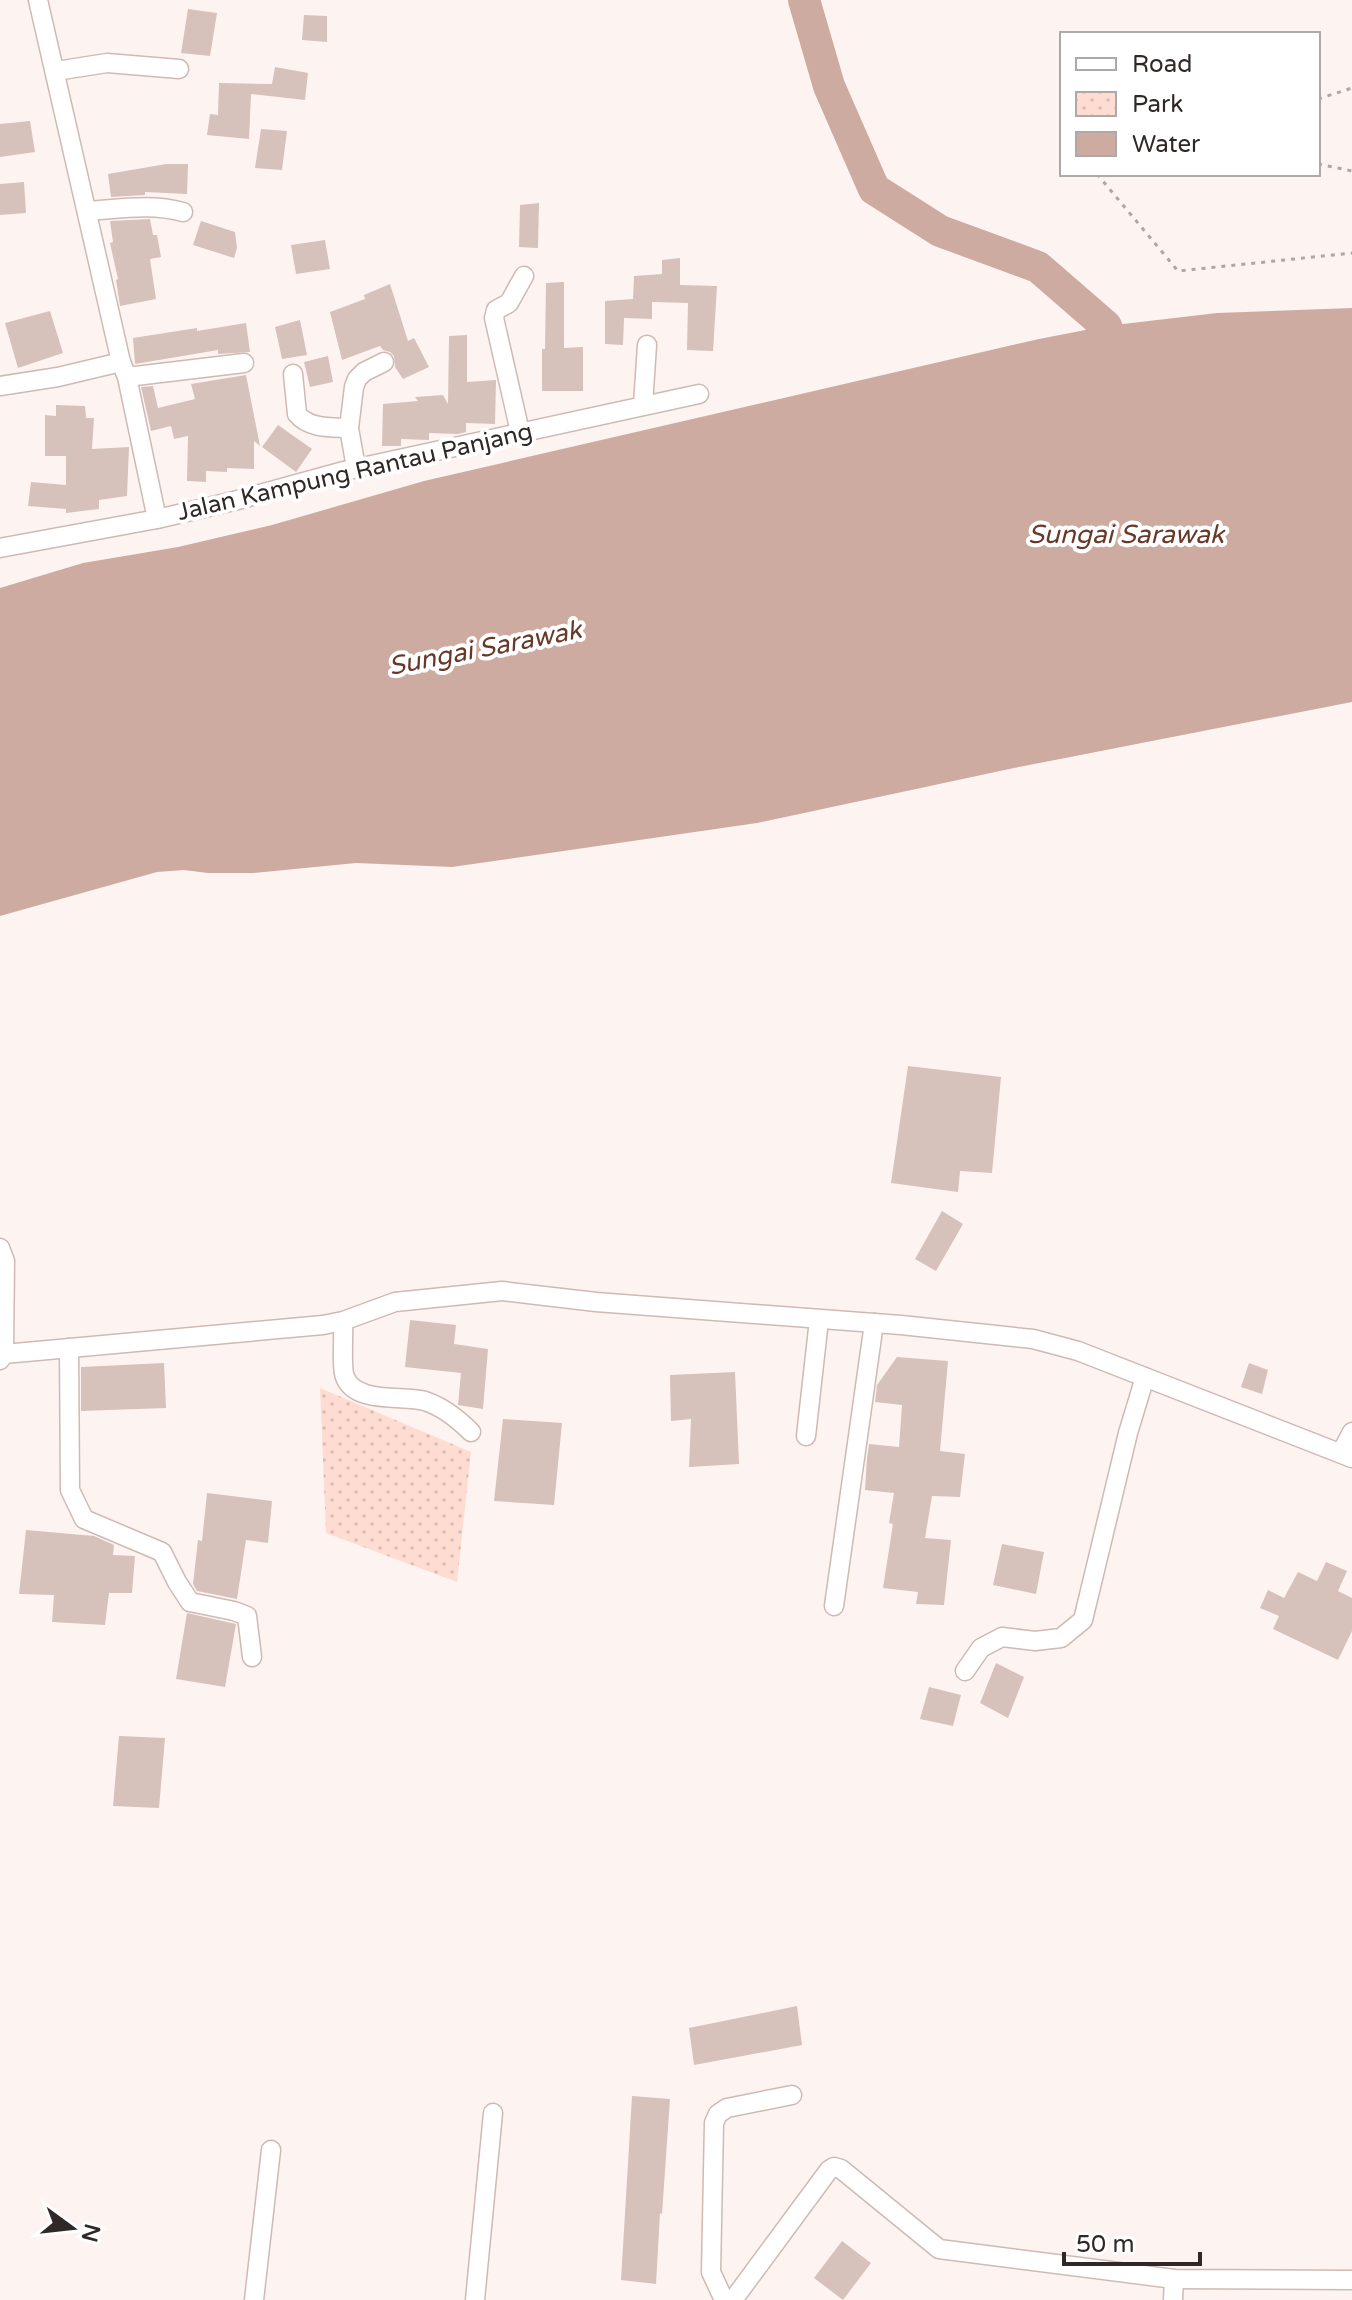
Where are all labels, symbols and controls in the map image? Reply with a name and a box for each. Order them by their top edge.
legend [1060,32,1320,176]
text: Road [1132,50,1192,79]
text: Park [1132,90,1183,119]
text: Water [1132,130,1201,159]
street label: Jalan Kampung Rantau Panjang [175,417,535,527]
water label: Sungai Sarawak [1028,519,1226,550]
water label: Sungai Sarawak [386,614,586,682]
north arrow [32,2188,112,2268]
scale bar [1064,2216,1200,2266]
text: N [76,2221,105,2245]
text: 50 m [1076,2230,1134,2259]

